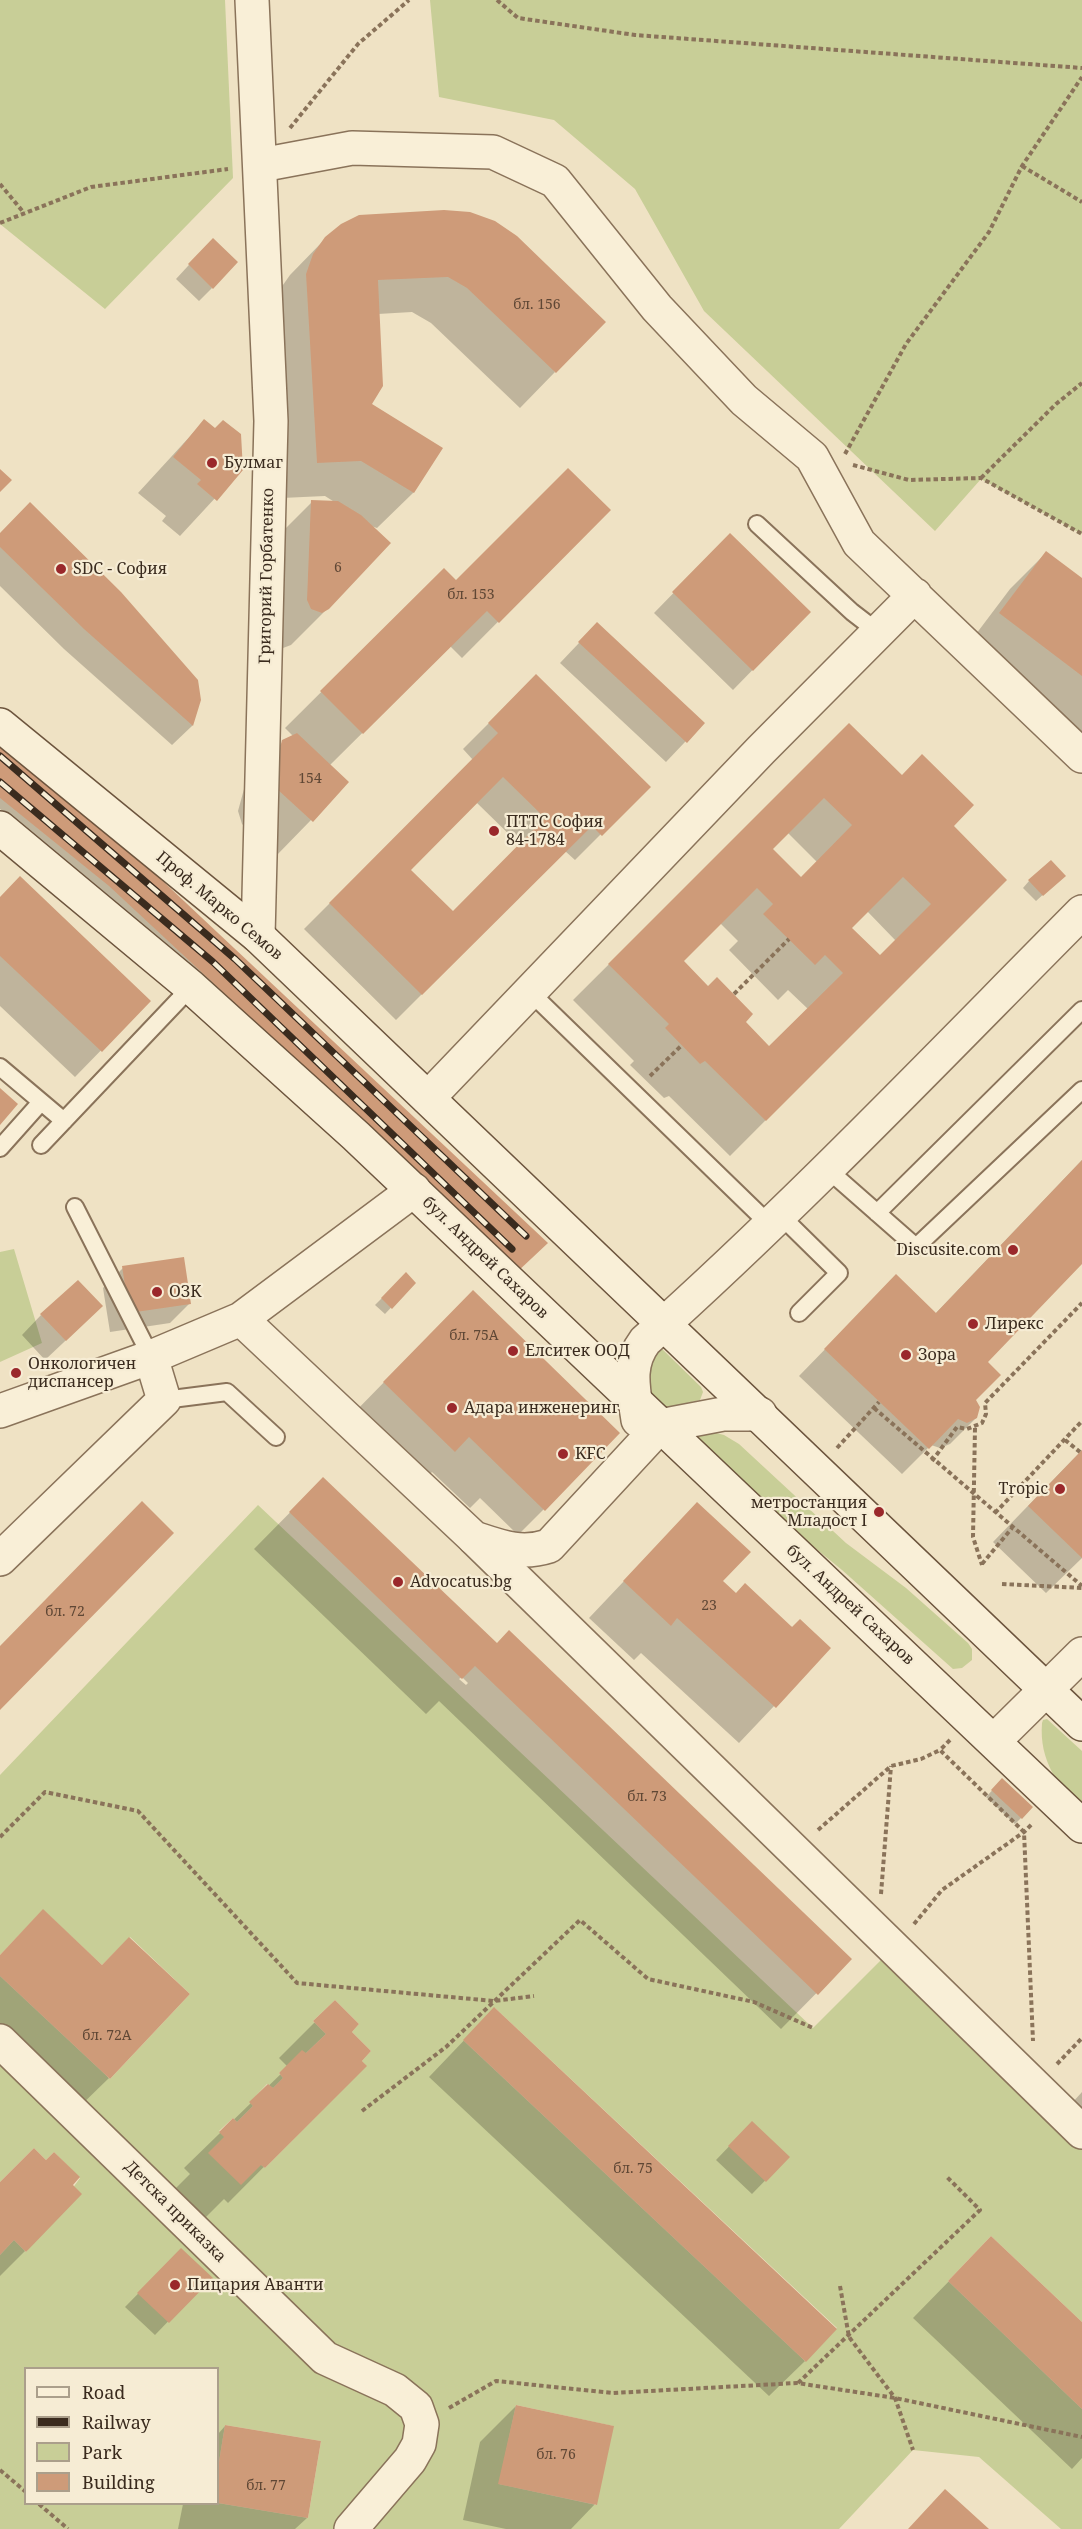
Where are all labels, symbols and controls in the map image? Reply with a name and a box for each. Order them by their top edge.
house number: бл. 156 [513,297,561,313]
place label: Булмаг [224,453,283,473]
marker: Булмаг [205,456,219,470]
street label: Григорий Горбатенко [256,488,278,664]
place label: SDC - София [73,559,167,579]
house number: 6 [334,560,342,576]
marker: SDC - София [54,562,68,576]
house number: бл. 153 [447,587,495,603]
house number: 154 [298,771,322,787]
place label: ПТТС София 84-1784 [506,812,603,850]
marker: ПТТС София 84-1784 [487,824,501,838]
street label: Проф. Марко Семов [152,848,286,964]
street label: бул. Андрей Сахаров [418,1193,552,1323]
place label: Discusite.com [896,1240,1001,1260]
marker: Discusite.com [1006,1243,1020,1257]
place label: ОЗК [169,1282,202,1302]
marker: ОЗК [150,1285,164,1299]
place label: Лирекс [985,1314,1044,1334]
marker: Лирекс [966,1317,980,1331]
house number: бл. 75А [449,1328,499,1344]
place label: Елситек ООД [525,1341,630,1361]
marker: Елситек ООД [506,1344,520,1358]
place label: Зора [918,1345,956,1365]
marker: Зора [899,1348,913,1362]
place label: Онкологичен диспансер [28,1354,136,1392]
marker: Онкологичен диспансер [9,1366,23,1380]
place label: Адара инженеринг [464,1398,619,1418]
marker: Адара инженеринг [445,1401,459,1415]
place label: KFC [575,1444,605,1464]
marker: KFC [556,1447,570,1461]
place label: Tropic [999,1479,1048,1499]
marker: Tropic [1053,1482,1067,1496]
place label: метростанция Младост I [751,1493,867,1531]
marker: метростанция Младост I [872,1505,886,1519]
street label: бул. Андрей Сахаров [782,1541,918,1669]
place label: Advocatus.bg [410,1572,512,1592]
marker: Advocatus.bg [391,1575,405,1589]
house number: 23 [701,1598,717,1614]
house number: бл. 72 [45,1604,85,1620]
house number: бл. 73 [627,1789,667,1805]
house number: бл. 72А [82,2028,132,2044]
street label: Детска приказка [120,2157,230,2267]
house number: бл. 75 [613,2161,653,2177]
place label: Пицария Аванти [187,2275,324,2295]
marker: Пицария Аванти [168,2278,182,2292]
legend [24,2367,219,2505]
text: Road [82,2380,125,2404]
text: Railway [82,2410,151,2434]
text: Park [82,2440,122,2464]
house number: бл. 76 [536,2447,576,2463]
text: Building [82,2470,155,2494]
house number: бл. 77 [246,2478,286,2494]

